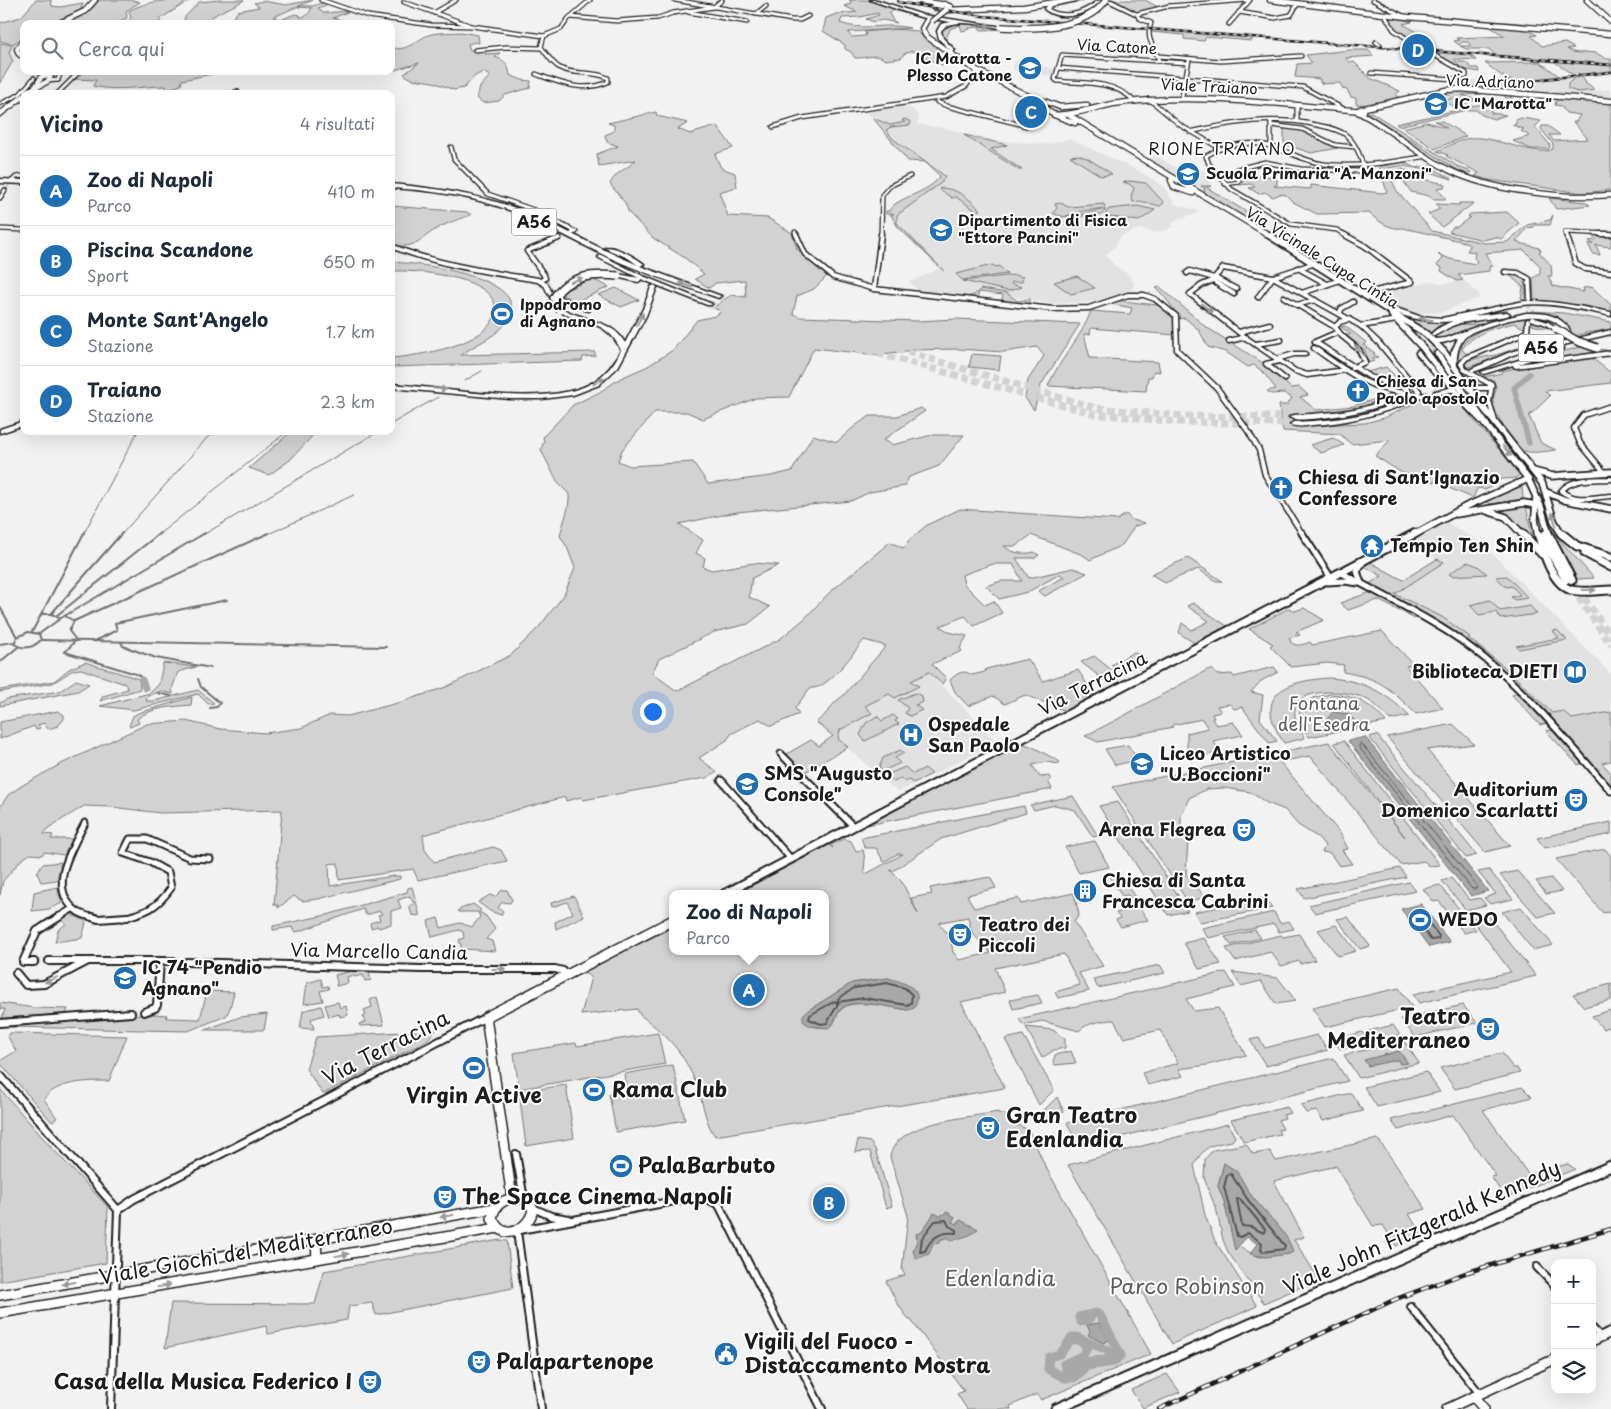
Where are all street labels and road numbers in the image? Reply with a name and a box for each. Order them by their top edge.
street label: Via Catone [1076,32,1158,59]
street label: Via Adriano [1445,67,1535,94]
street label: Viale Traiano [1160,71,1258,100]
street label: Via Vicinale Cupa Cintia [1242,200,1404,314]
road number: A56 [512,208,556,236]
road number: A56 [1518,334,1564,362]
street label: Via Terracina [1033,643,1152,722]
street label: Via Marcello Candia [290,935,469,966]
street label: Via Terracina [316,1000,455,1092]
street label: Viale John Fitzgerald Kennedy [1277,1150,1565,1302]
street label: Viale Giochi del Mediterraneo [96,1208,395,1292]

